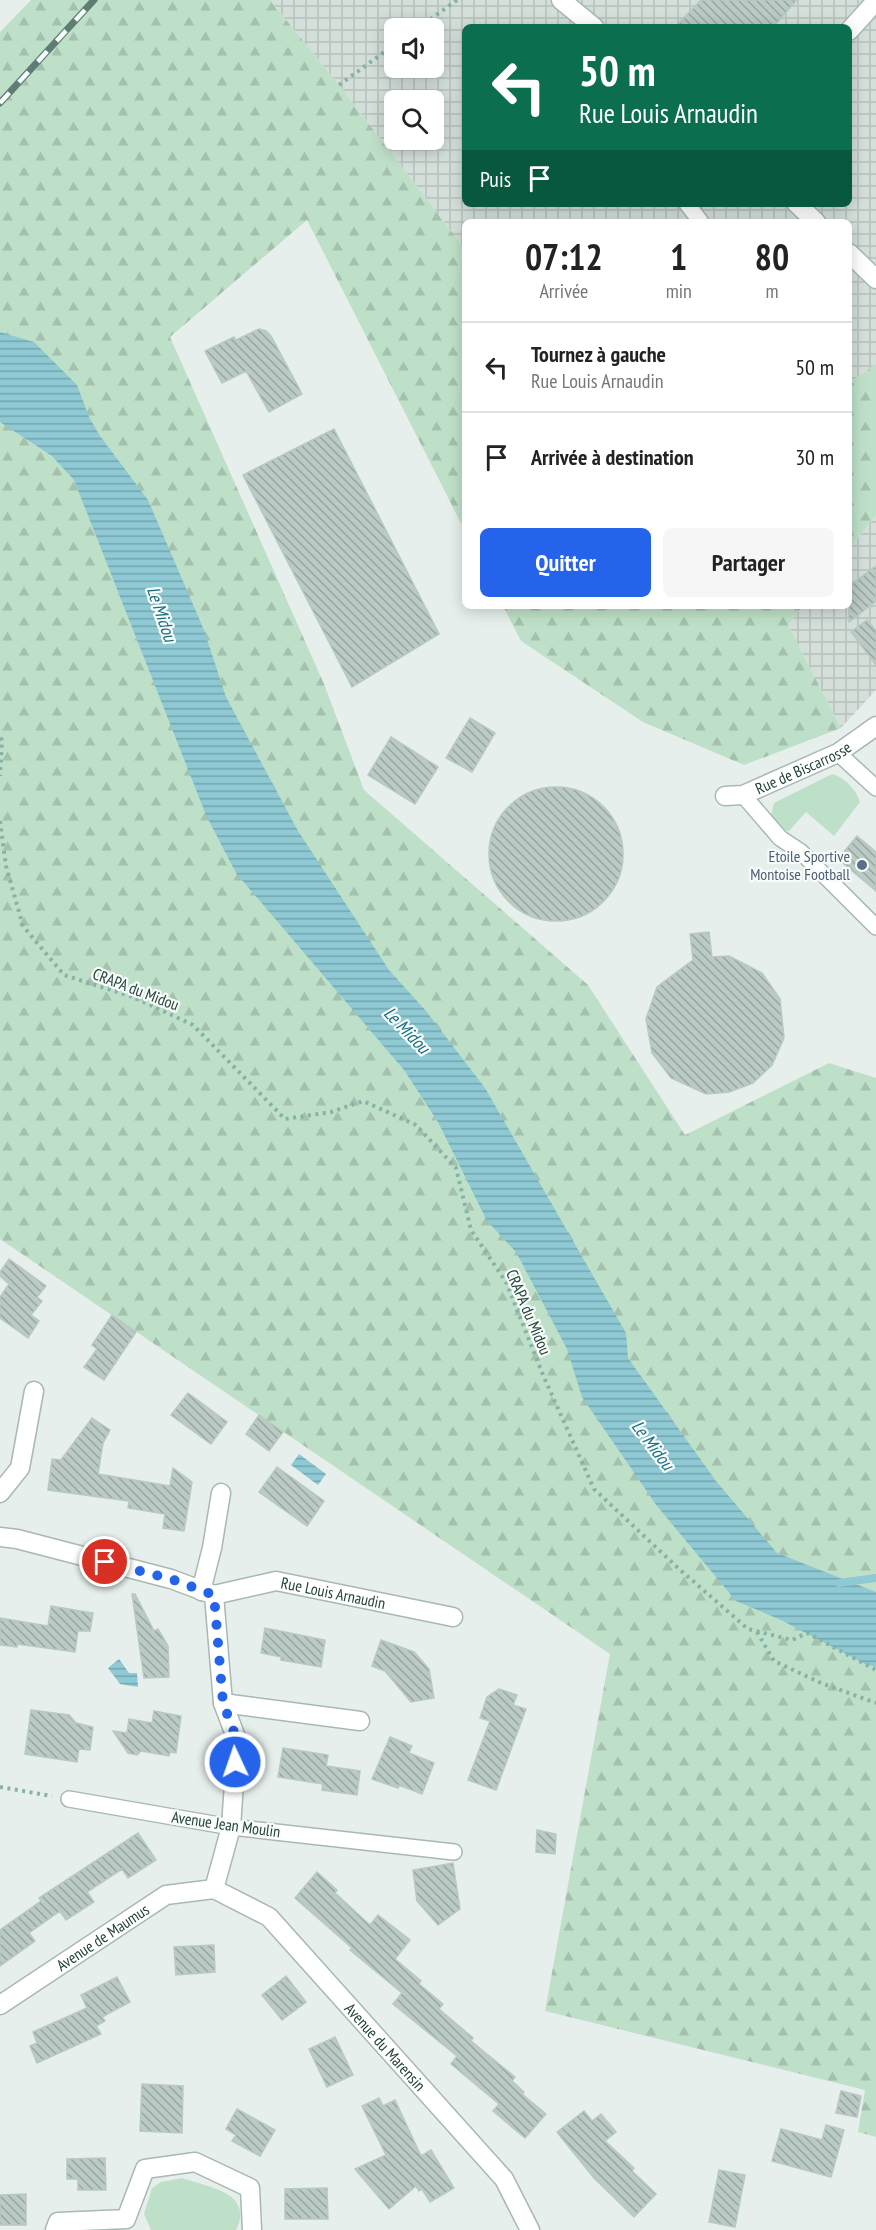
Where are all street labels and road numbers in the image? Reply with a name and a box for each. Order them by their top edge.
street label: Rue de Biscarrosse [752,737,855,798]
street label: CRAPA du Midou [90,963,182,1015]
street label: CRAPA du Midou [502,1266,556,1358]
street label: Rue Louis Arnaudin [279,1572,387,1613]
street label: Avenue Jean Moulin [170,1806,282,1842]
street label: Avenue de Maumus [52,1899,153,1975]
street label: Avenue du Marensin [341,1998,430,2095]

